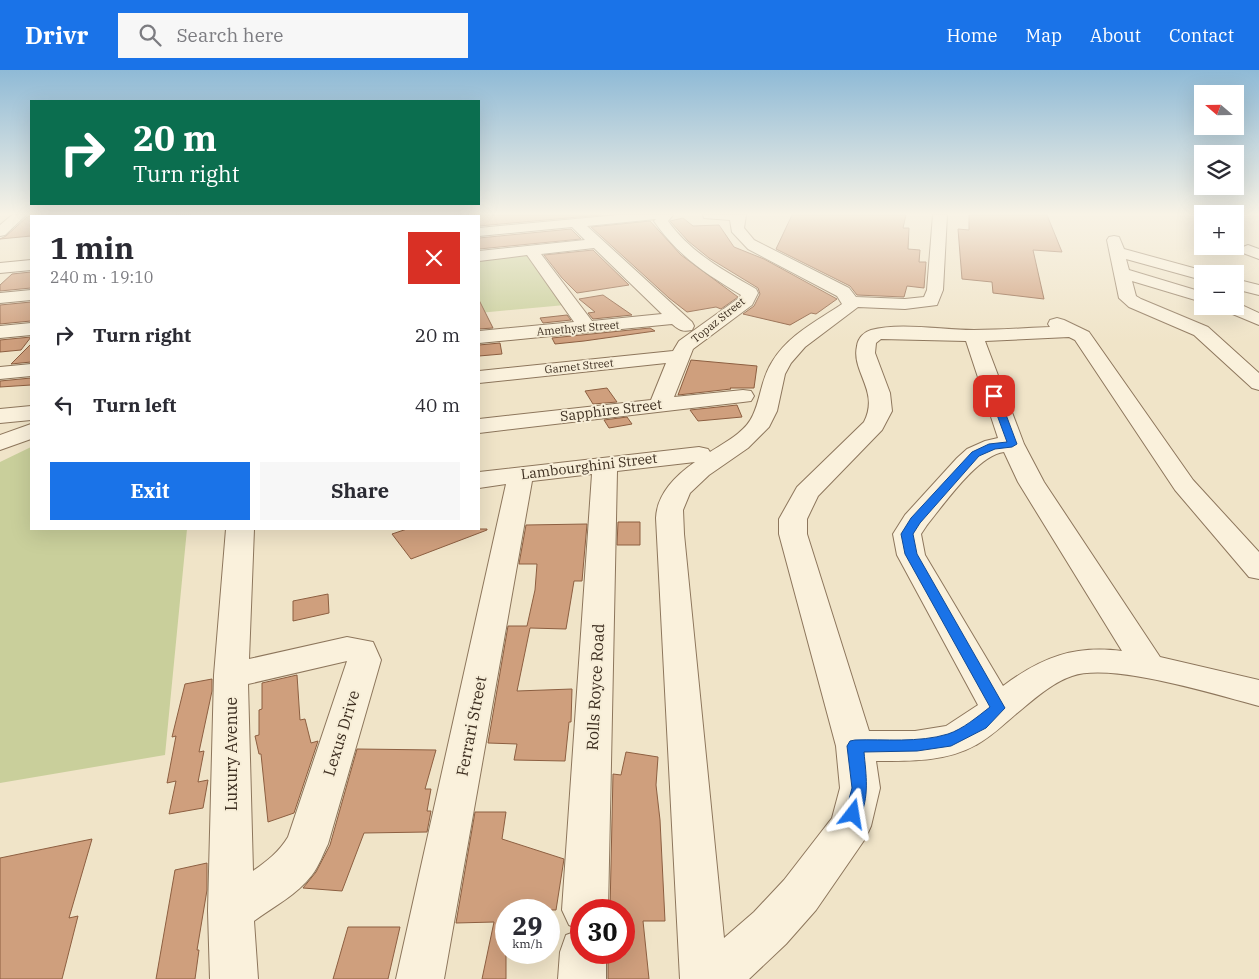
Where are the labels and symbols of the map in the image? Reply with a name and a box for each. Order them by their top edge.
north arrow [1194,85,1244,135]
street label: Topaz Street [688,294,748,346]
street label: Amethyst Street [536,317,620,339]
street label: Garnet Street [544,355,614,377]
pin [973,375,1015,417]
street label: Sapphire Street [559,395,663,425]
street label: Lambourghini Street [520,449,658,483]
street label: Rolls Royce Road [582,623,608,751]
street label: Ferrari Street [451,674,491,778]
street label: Lexus Drive [318,688,364,778]
street label: Luxury Avenue [221,697,241,811]
position arrow [826,787,878,839]
speed limit sign: 30 [570,899,635,964]

